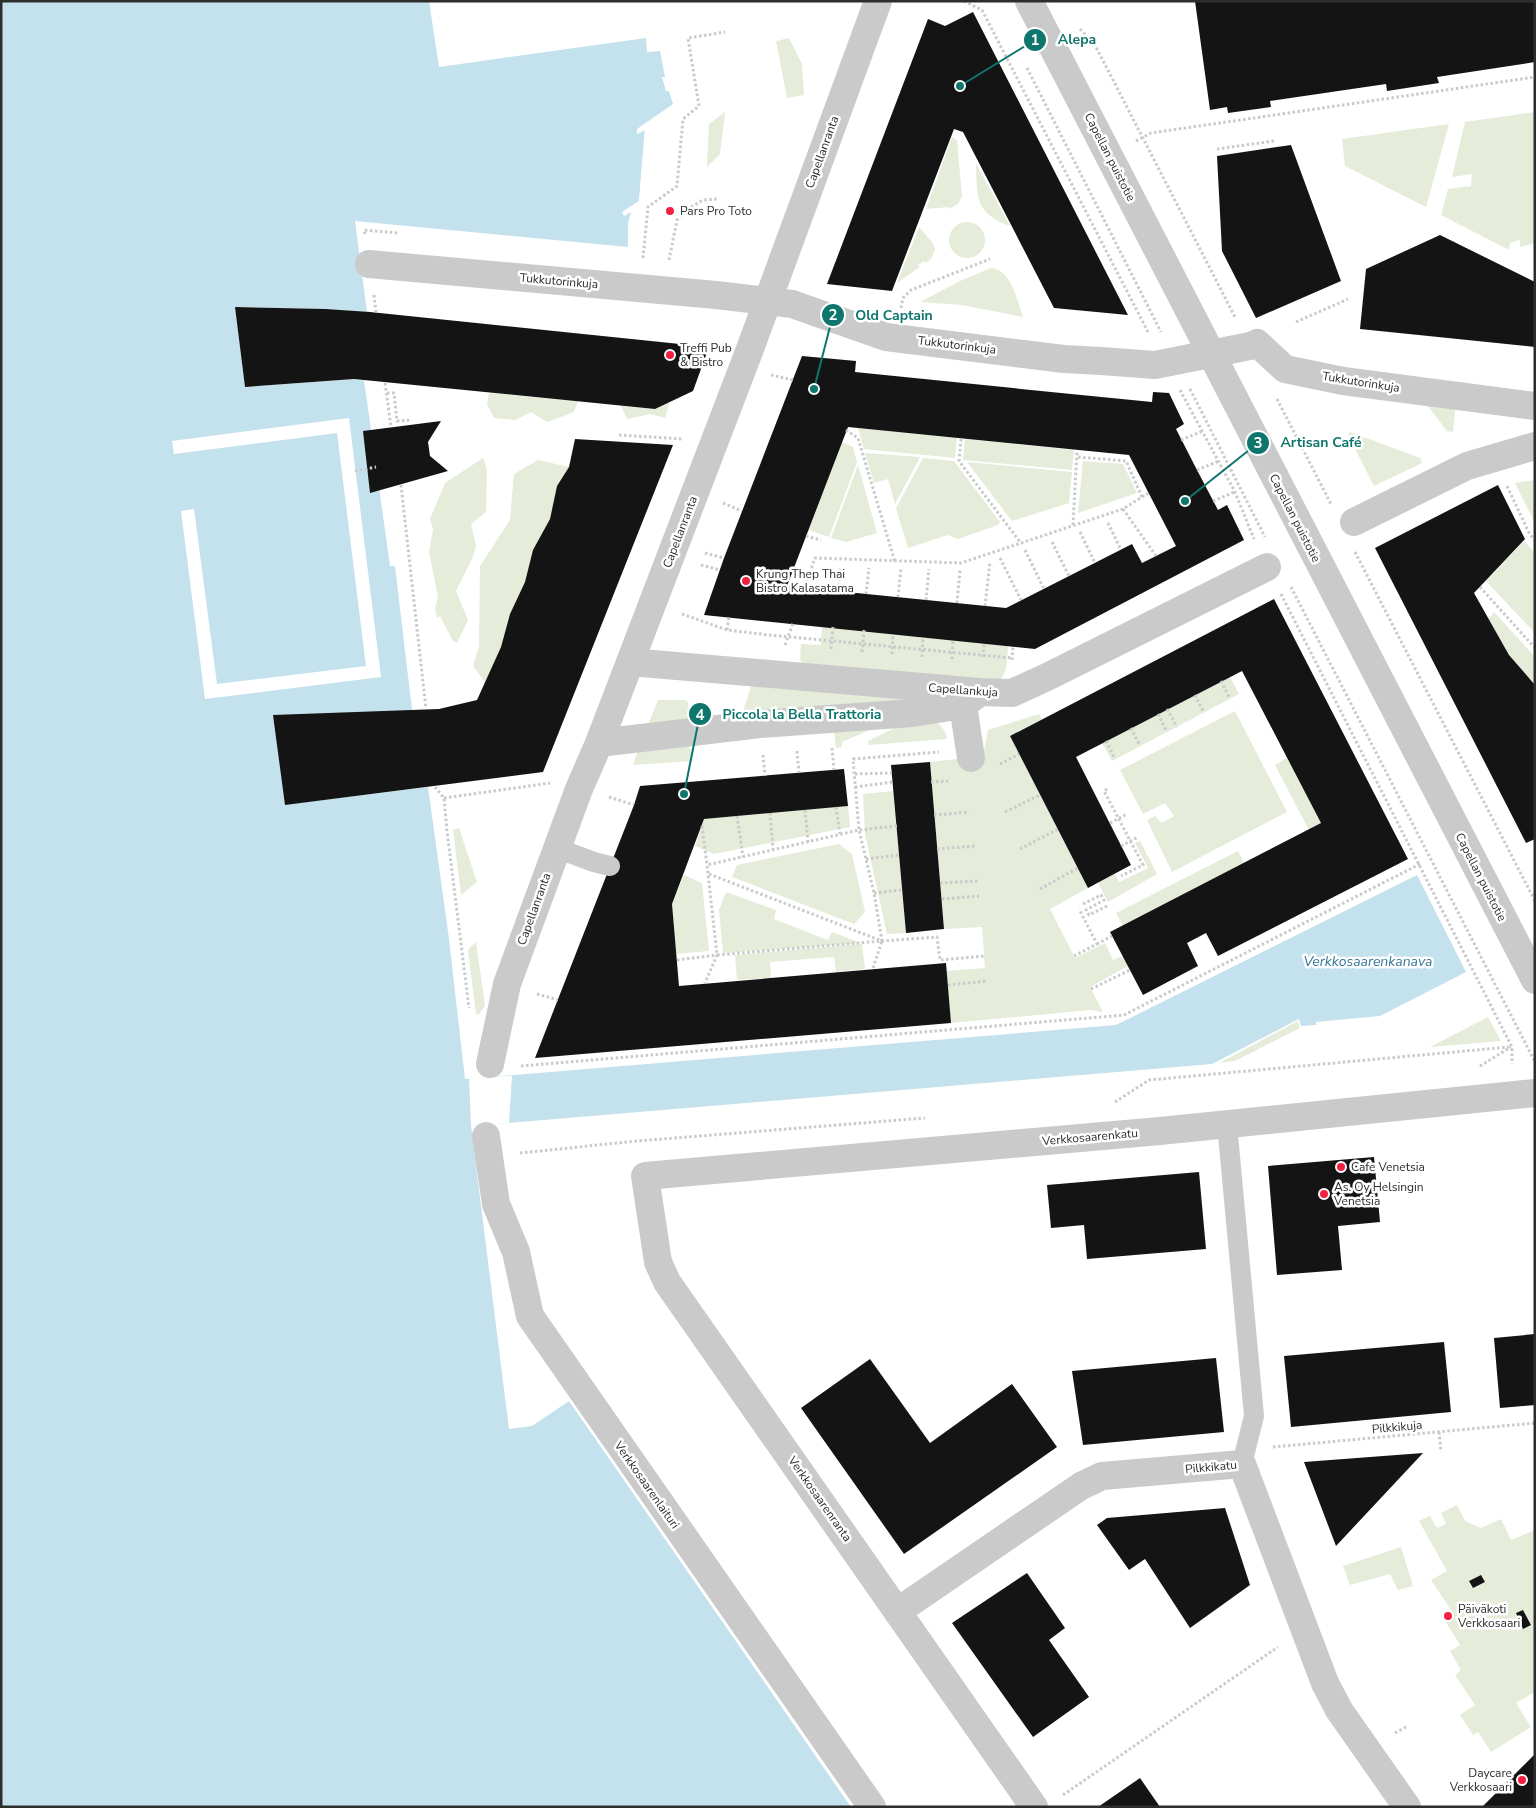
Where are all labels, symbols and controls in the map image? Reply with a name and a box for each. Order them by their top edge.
callout: Alepa [1022,25,1106,54]
text: 1 [1030,30,1040,50]
text: Alepa [1058,30,1096,49]
street label: Capellan puistotie [1081,110,1139,204]
street label: Capellanranta [802,114,842,190]
place label: Pars Pro Toto [680,203,752,219]
marker: Pars Pro Toto [664,205,676,217]
street label: Tukkutorinkuja [519,270,599,292]
callout: Old Captain [821,300,943,329]
text: 2 [828,305,838,325]
text: Old Captain [855,306,933,325]
street label: Tukkutorinkuja [917,332,997,358]
place label: Treffi Pub & Bistro [680,340,732,370]
marker: Treffi Pub & Bistro [664,349,676,361]
street label: Tukkutorinkuja [1321,368,1401,396]
callout: Artisan Café [1245,428,1372,457]
text: 3 [1253,433,1263,453]
text: Artisan Café [1280,433,1362,452]
street label: Capellan puistotie [1266,471,1324,565]
street label: Capellanranta [659,494,701,570]
place label: Krung Thep Thai Bistro Kalasatama [756,566,854,596]
marker: Krung Thep Thai Bistro Kalasatama [740,575,752,587]
street label: Capellankuja [928,680,998,700]
callout: Piccola la Bella Trattoria [688,700,892,729]
text: 4 [695,705,705,725]
text: Piccola la Bella Trattoria [723,705,881,724]
street label: Capellan puistotie [1452,830,1510,924]
street label: Capellanranta [514,871,554,947]
water label: Verkkosaarenkanava [1304,952,1432,971]
street label: Verkkosaarenkatu [1041,1125,1138,1149]
place label: Cafe Venetsia [1351,1159,1425,1175]
marker: Cafe Venetsia [1335,1161,1347,1173]
place label: As. Oy Helsingin Venetsia [1333,1179,1424,1209]
marker: As. Oy Helsingin Venetsia [1318,1188,1330,1200]
street label: Pilkkikuja [1371,1417,1423,1437]
street label: Verkkosaarenlaituri [610,1437,683,1532]
street label: Verkkosaarenranta [784,1452,855,1545]
street label: Pilkkikatu [1184,1457,1238,1477]
place label: Päiväkoti Verkkosaari [1457,1601,1520,1631]
marker: Päiväkoti Verkkosaari [1442,1610,1454,1622]
place label: Daycare Verkkosaari [1449,1765,1512,1795]
marker: Daycare Verkkosaari [1516,1774,1528,1786]

